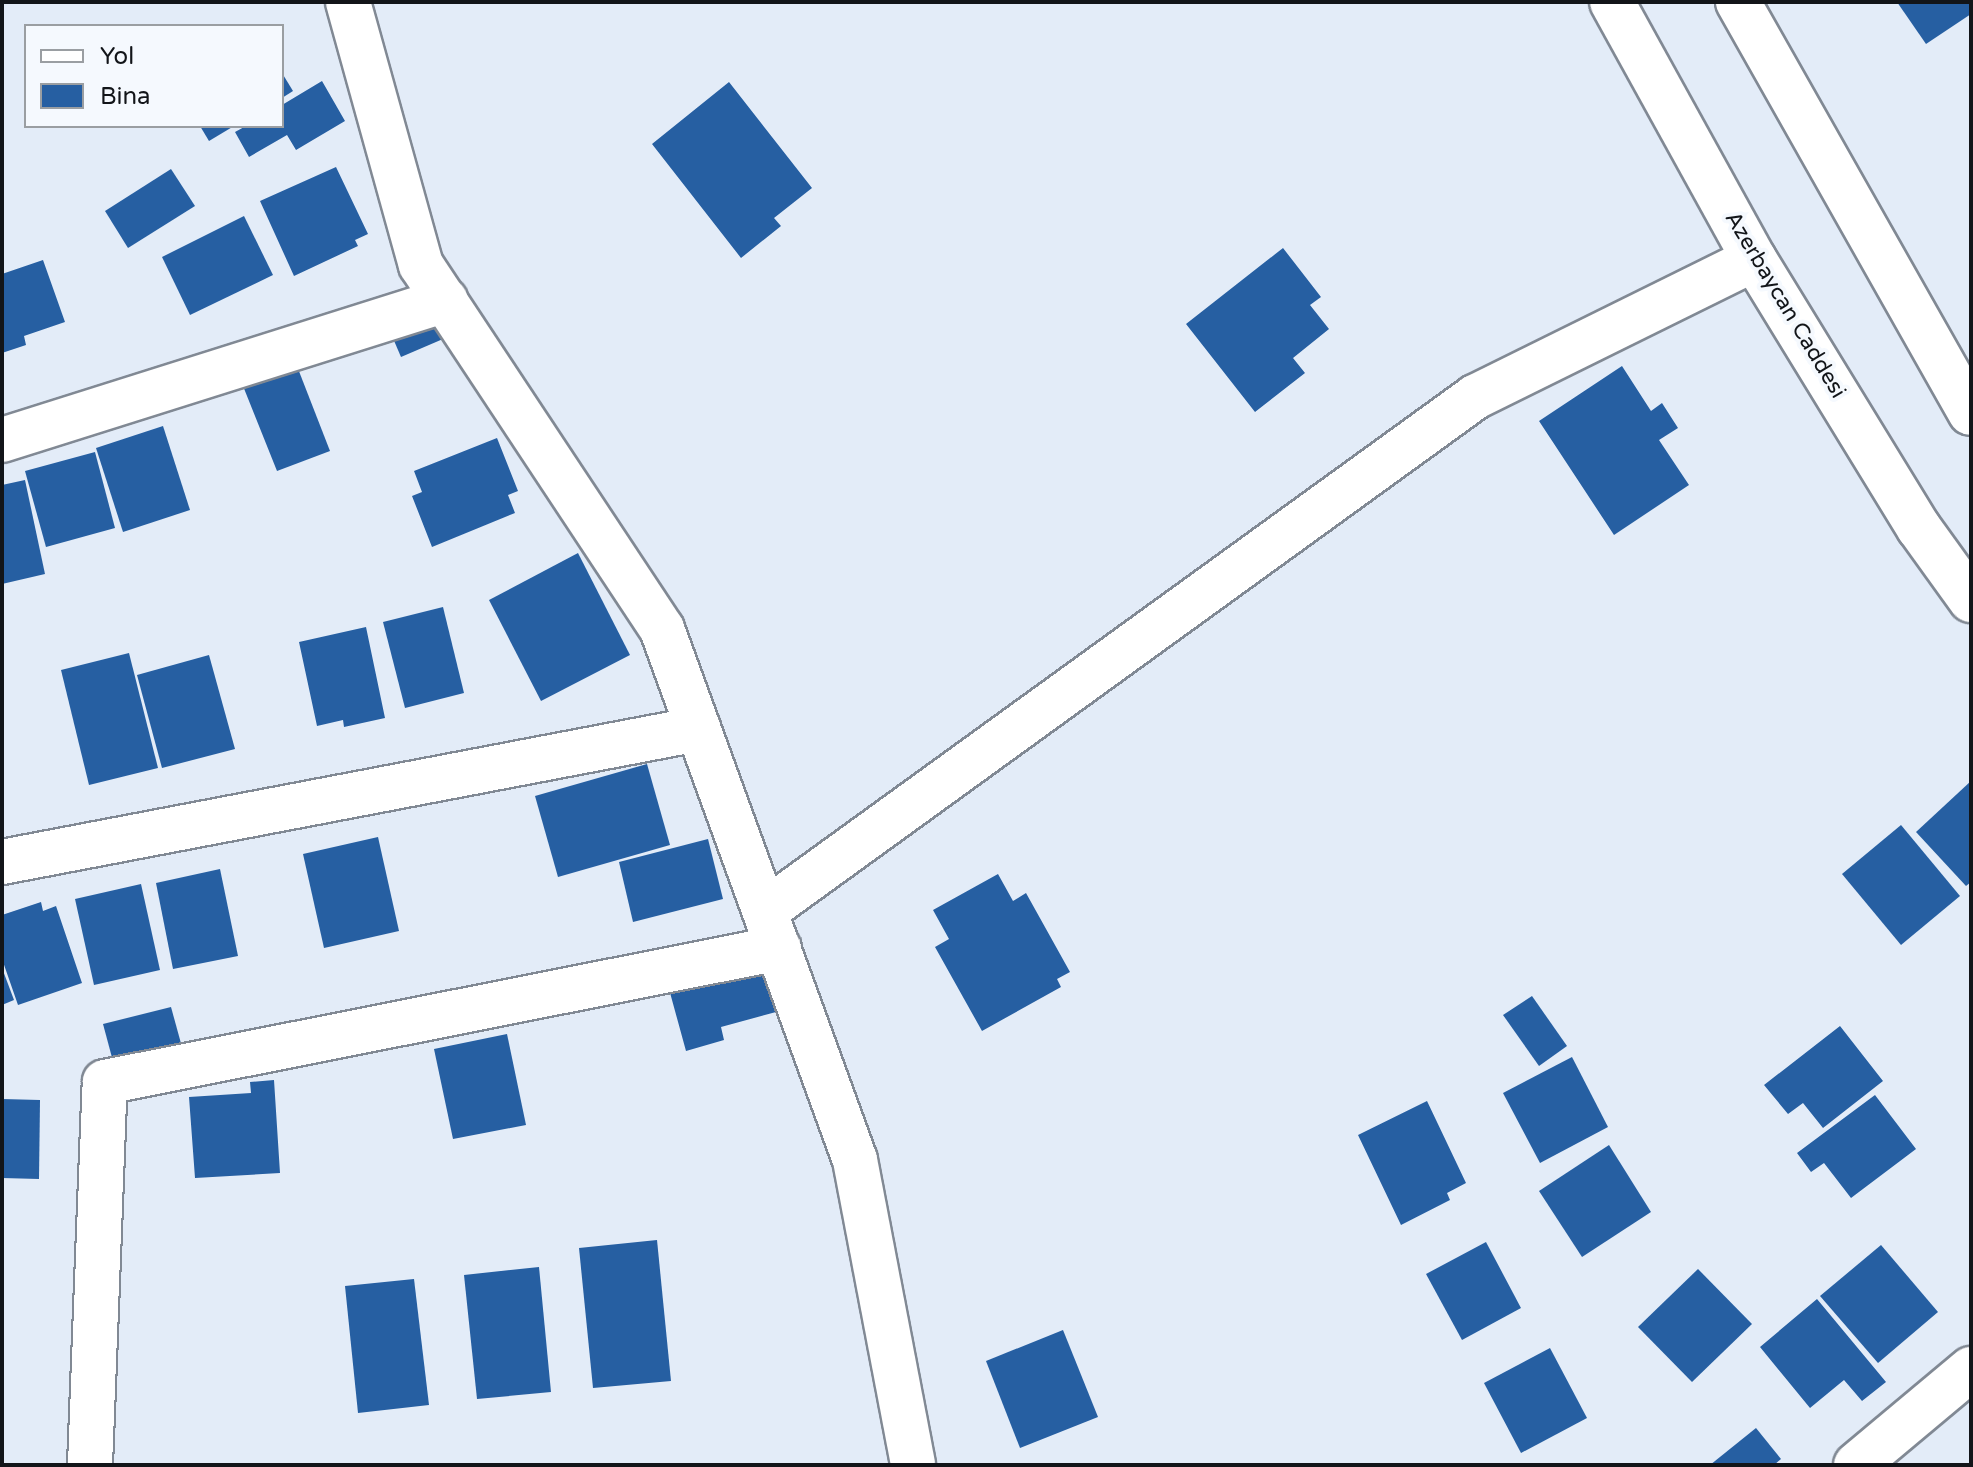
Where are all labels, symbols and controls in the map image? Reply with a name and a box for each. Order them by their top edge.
legend [24,24,284,128]
text: Yol [100,42,134,71]
text: Bina [100,82,151,111]
street label: Azerbaycan Caddesi [1719,207,1851,403]

